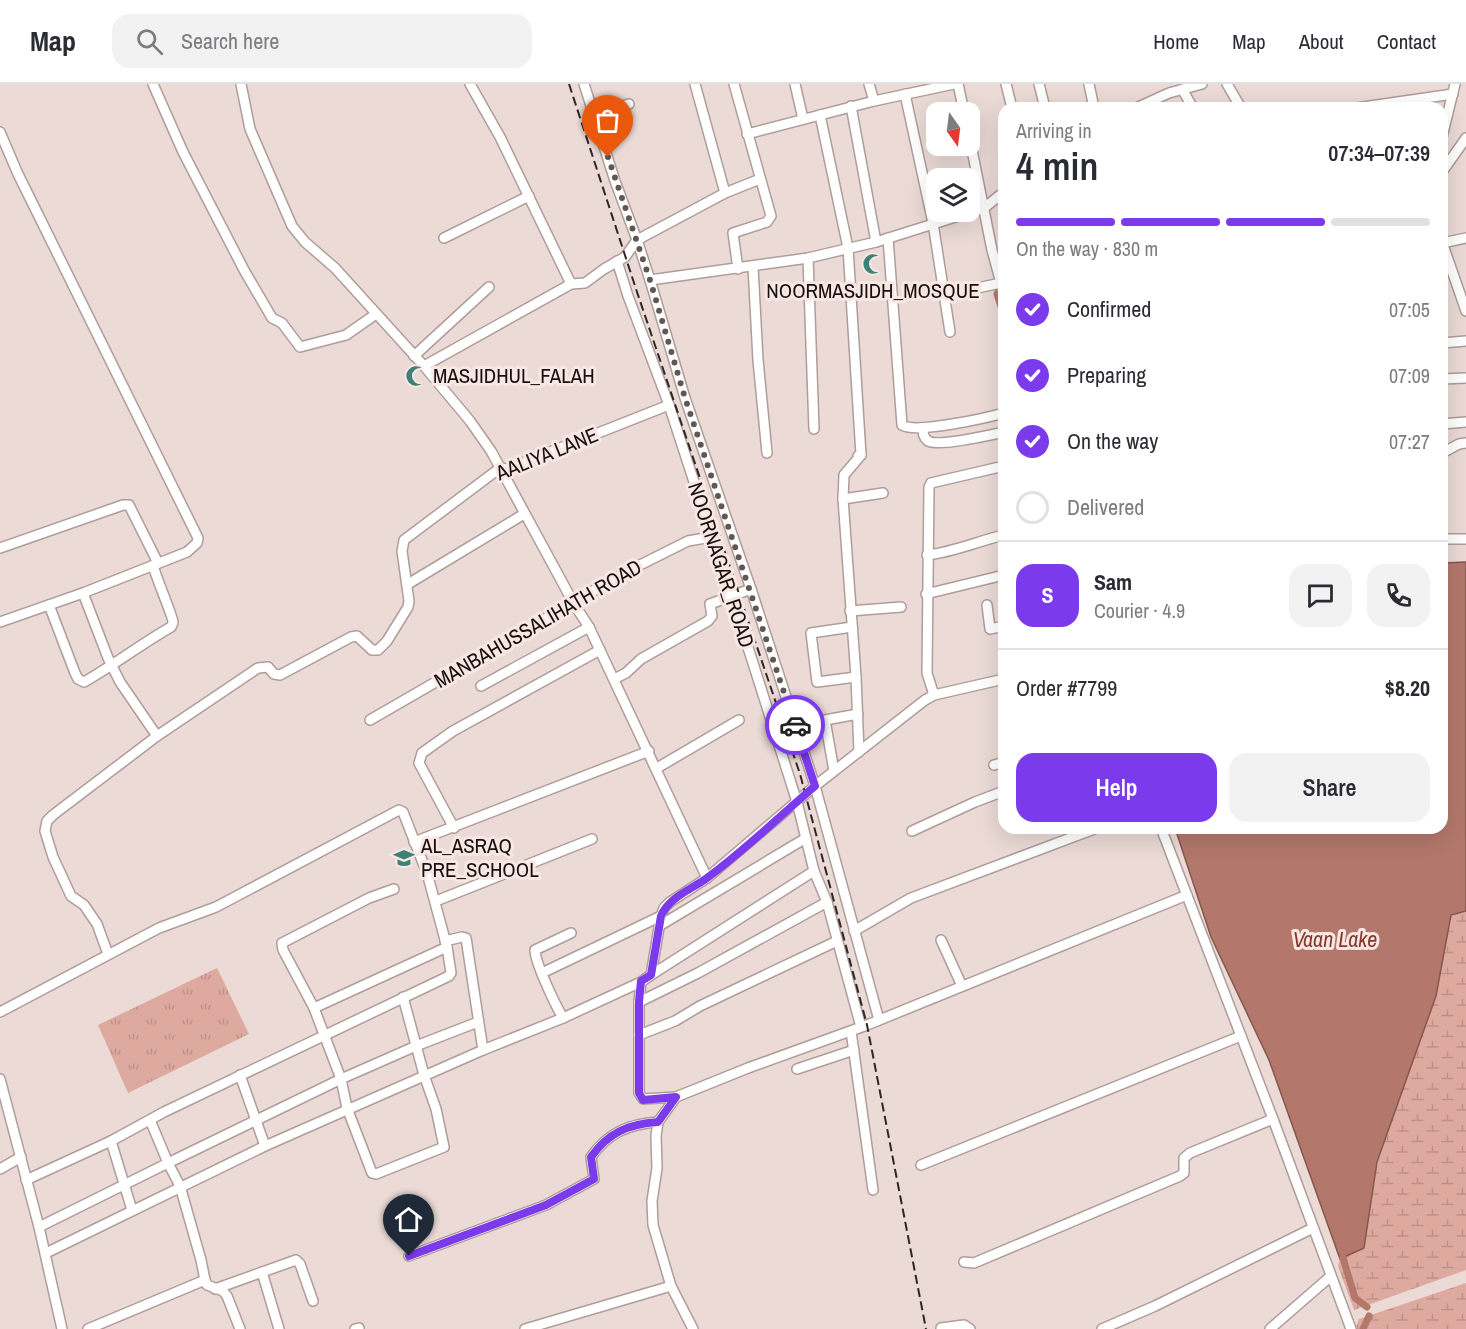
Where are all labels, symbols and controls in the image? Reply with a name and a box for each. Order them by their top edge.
search box [112,14,532,68]
text: Map [30,22,76,60]
icon: search [133,25,166,58]
text: Search here [181,26,279,56]
text: Home [1153,27,1199,56]
text: Map [1232,27,1266,56]
text: About [1299,27,1344,56]
text: Contact [1377,27,1436,56]
pin [582,95,633,157]
north arrow [926,102,980,156]
map controls [926,102,980,222]
icon: bag [591,104,624,137]
text: Arriving in [1016,117,1092,144]
text: 07:34–07:39 [1328,138,1430,168]
text: 4 min [1016,140,1098,192]
button: layers [926,168,980,222]
text: On the way · 830 m [1016,235,1158,262]
mosque icon: NOORMASJIDH_MOSQUE [861,252,885,276]
place label: NOORMASJIDH_MOSQUE [766,276,980,305]
icon: check [1016,293,1049,326]
text: Confirmed [1067,294,1151,324]
text: 07:05 [1389,296,1430,323]
icon: check [1016,359,1049,392]
text: Preparing [1067,360,1146,390]
place label: MASJIDHUL_FALAH [433,361,595,390]
text: 07:09 [1389,362,1430,389]
mosque icon: MASJIDHUL_FALAH [404,364,428,388]
street label: AALIYA LANE [490,420,602,488]
icon: check [1016,425,1049,458]
text: On the way [1067,426,1158,456]
text: 07:27 [1389,428,1430,455]
street label: NOORNAGAR_ROAD [681,478,762,651]
text: Delivered [1067,492,1144,522]
street label: MANBAHUSSALIHATH ROAD [429,552,647,695]
button: chat [1289,564,1352,627]
button: phone [1367,564,1430,627]
text: Sam [1094,567,1132,597]
text: S [1041,580,1054,610]
text: Courier · 4.9 [1094,597,1185,624]
text: Order #7799 [1016,673,1117,703]
text: $8.20 [1385,673,1430,703]
courier [765,695,825,755]
icon: car [779,709,812,742]
button: Help [1016,753,1217,822]
button: Share [1229,753,1430,822]
place label: AL_ASRAQ PRE_SCHOOL [420,831,539,884]
school or university icon: AL_ASRAQ PRE_SCHOOL [392,846,416,870]
water label: Vaan Lake [1293,924,1377,954]
pin [383,1194,434,1256]
icon: home [392,1203,425,1236]

